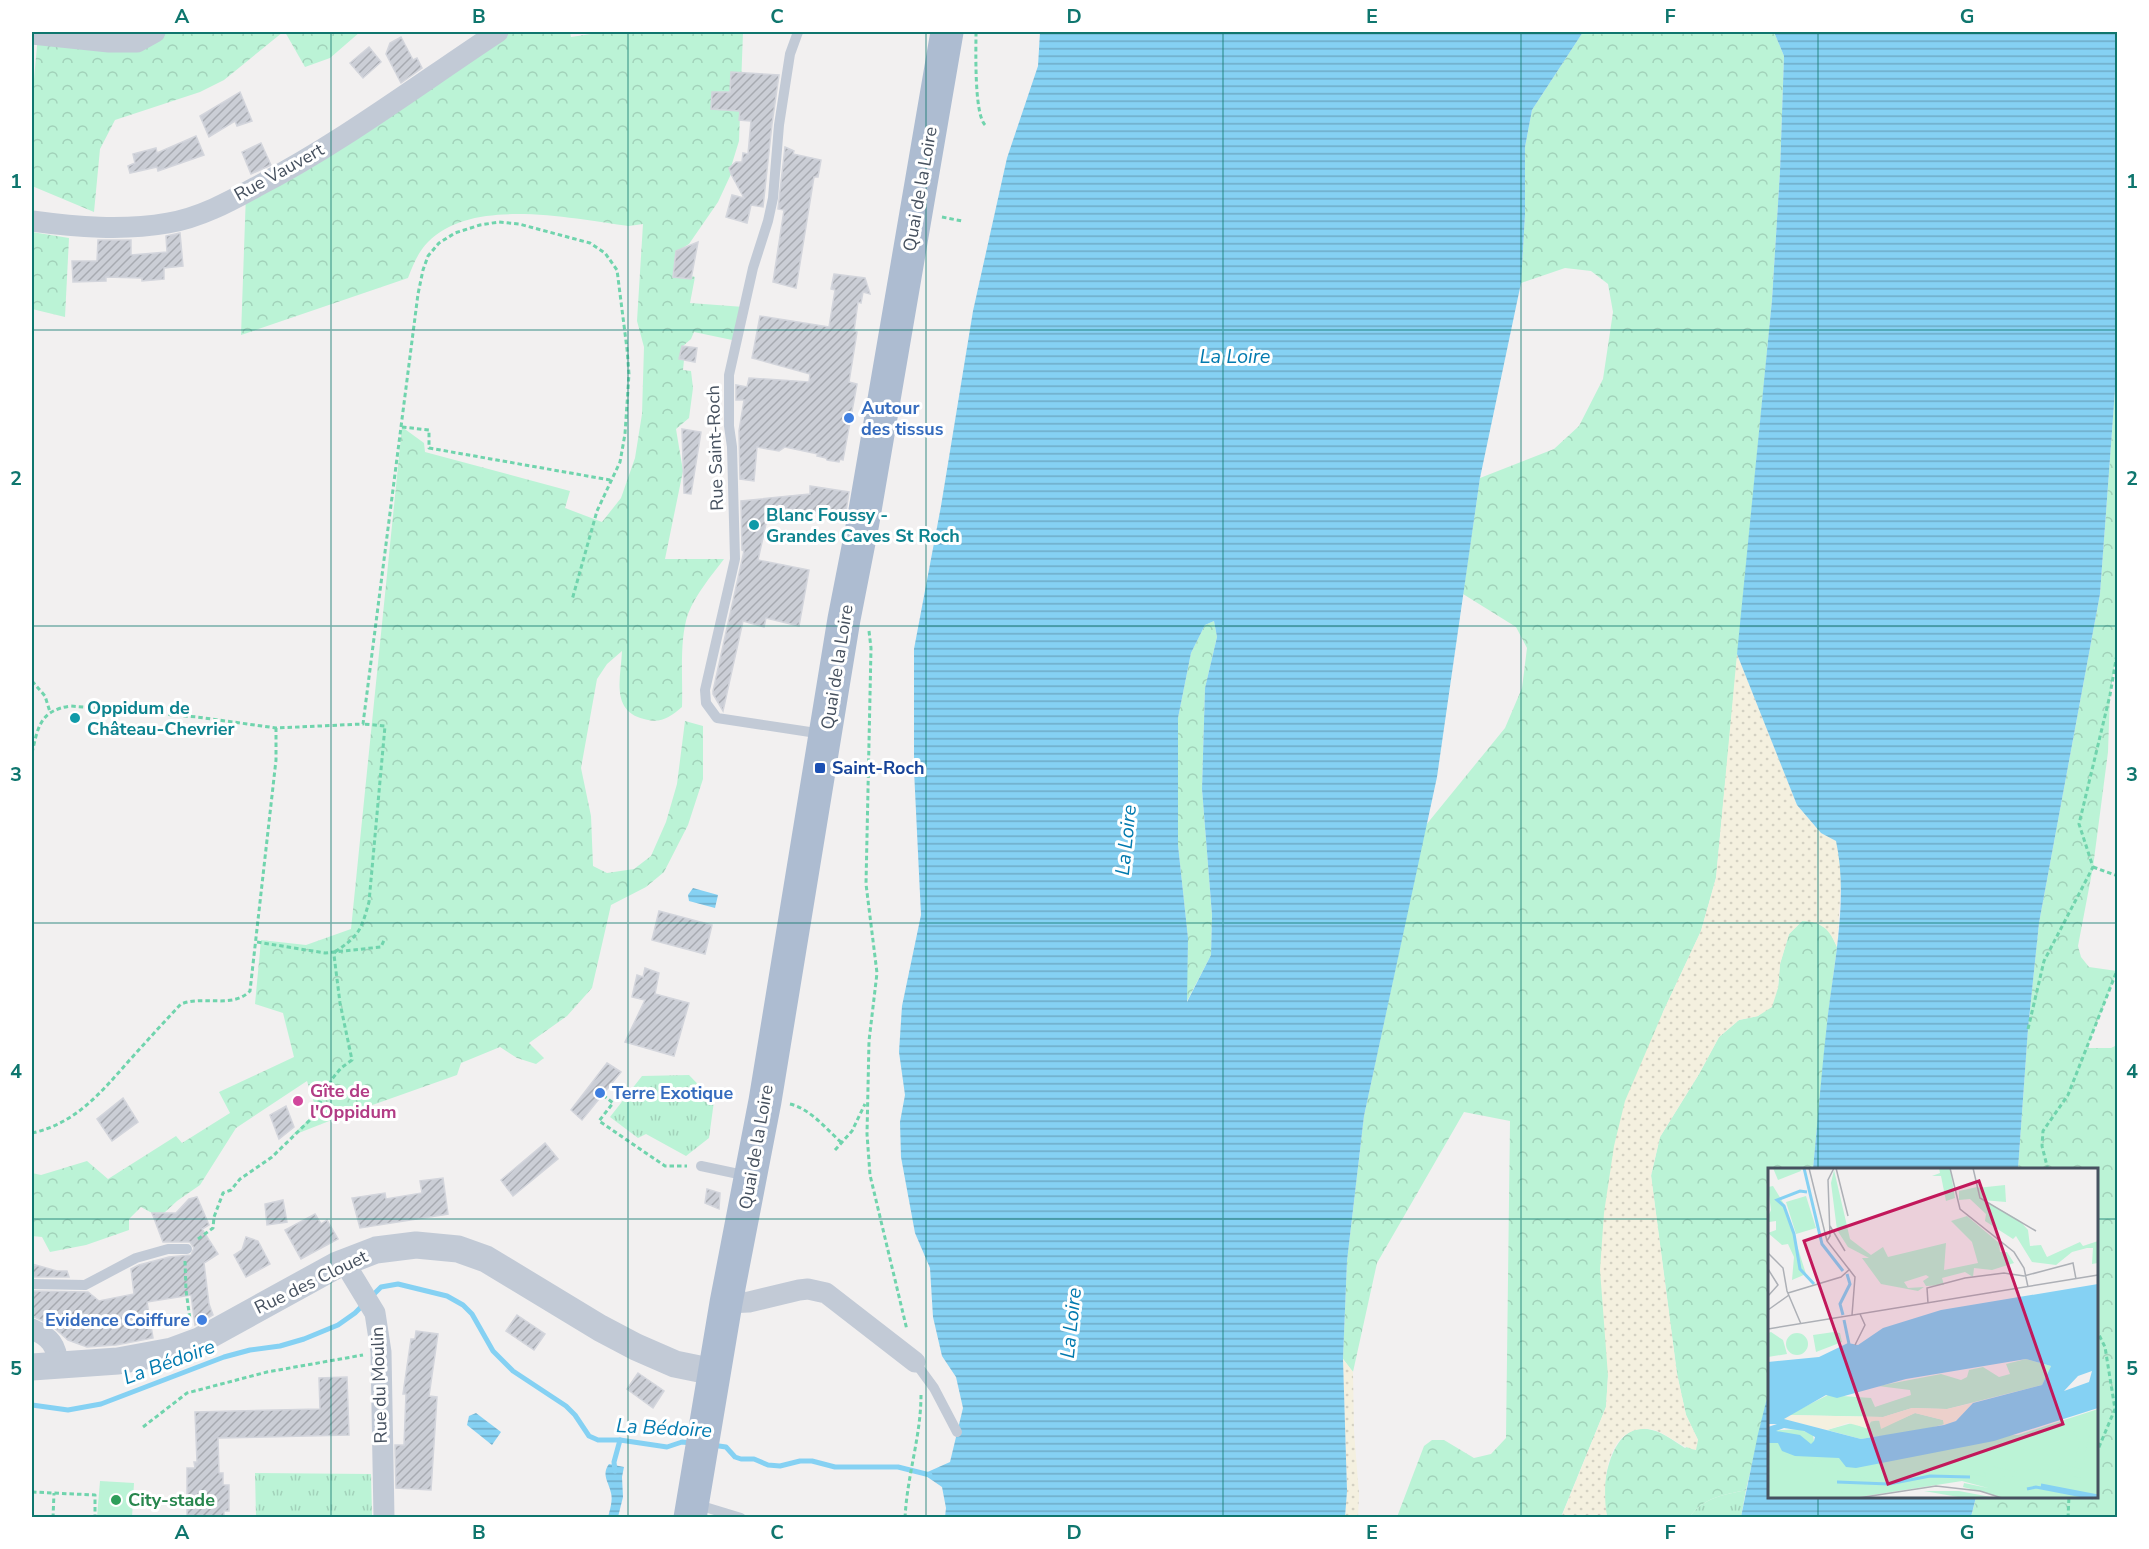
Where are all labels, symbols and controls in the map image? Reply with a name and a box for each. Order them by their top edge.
text: A [175,3,190,30]
text: B [472,3,486,30]
text: C [770,3,784,30]
text: D [1066,3,1082,30]
text: E [1366,3,1378,30]
text: F [1664,3,1676,30]
text: G [1960,3,1974,30]
street label: Quai de la Loire [897,125,943,253]
street label: Rue Vauvert [230,137,329,207]
text: 1 [10,168,22,195]
text: 1 [2126,168,2138,195]
water label: La Loire [1200,343,1271,370]
street label: Rue Saint-Roch [701,385,729,511]
place label: Autour des tissus [861,396,944,441]
marker: Autour des tissus [842,411,856,425]
text: 2 [10,465,22,492]
text: 2 [2126,465,2138,492]
place label: Blanc Foussy - Grandes Caves St Roch [766,503,960,548]
marker: Blanc Foussy - Grandes Caves St Roch [747,518,761,532]
street label: Quai de la Loire [815,603,859,731]
place label: Oppidum de Château-Chevrier [87,696,235,741]
marker: Oppidum de Château-Chevrier [68,711,82,725]
place label: Saint-Roch [832,756,924,780]
text: 3 [10,761,22,788]
marker: Saint-Roch [813,761,827,775]
text: 3 [2126,761,2138,788]
water label: La Loire [1109,803,1143,877]
text: 4 [10,1058,22,1085]
text: 4 [2126,1058,2138,1085]
place label: Gîte de l'Oppidum [310,1079,397,1124]
place label: Terre Exotique [612,1081,733,1105]
street label: Quai de la Loire [733,1083,779,1211]
marker: Terre Exotique [593,1086,607,1100]
marker: Gîte de l'Oppidum [291,1094,305,1108]
inset map [1768,1168,2098,1498]
street label: Rue des Clouet [250,1244,372,1320]
water label: La Loire [1054,1286,1088,1360]
place label: Evidence Coiffure [45,1308,190,1332]
marker: Evidence Coiffure [195,1313,209,1327]
street label: Rue du Moulin [365,1326,393,1444]
water label: La Bédoire [119,1333,219,1391]
text: 5 [10,1355,22,1382]
text: 5 [2126,1355,2138,1382]
water label: La Bédoire [615,1412,713,1444]
place label: City-stade [128,1488,215,1512]
marker: City-stade [109,1493,123,1507]
text: A [175,1519,190,1546]
text: B [472,1519,486,1546]
text: C [770,1519,784,1546]
text: D [1066,1519,1082,1546]
text: E [1366,1519,1378,1546]
text: F [1664,1519,1676,1546]
text: G [1960,1519,1974,1546]

